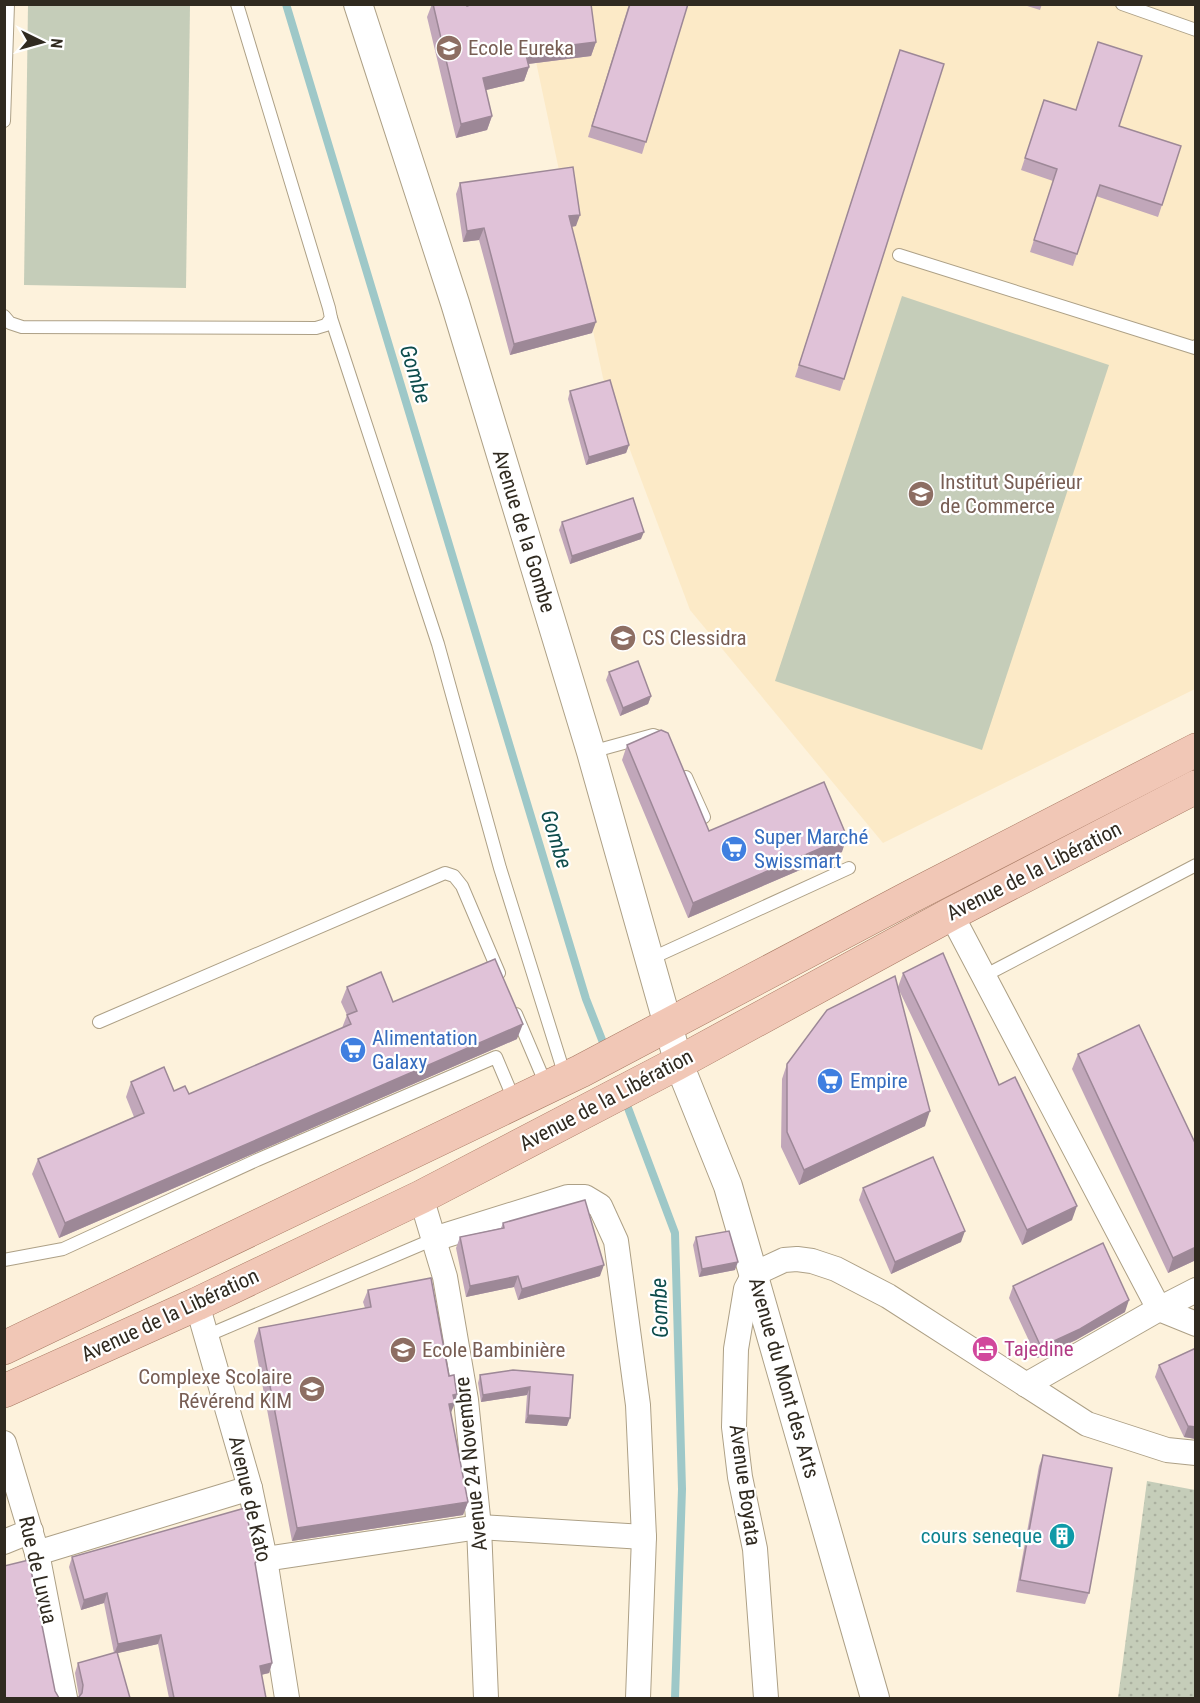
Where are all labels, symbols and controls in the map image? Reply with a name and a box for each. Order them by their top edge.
north arrow [12,12,72,72]
school or university icon: Ecole Eureka [434,33,464,63]
place label: Ecole Eureka [468,36,574,60]
text: N [47,38,66,49]
water label: Gombe [395,342,436,406]
street label: Avenue de la Gombe [488,447,560,615]
place label: Institut Supérieur de Commerce [940,470,1082,518]
school or university icon: Institut Supérieur de Commerce [906,479,936,509]
school or university icon: CS Clessidra [608,623,638,653]
place label: CS Clessidra [642,626,747,650]
water label: Gombe [536,807,577,871]
street label: Avenue de la Libération [943,817,1125,925]
place label: Super Marché Swissmart [754,825,868,873]
supermarket icon: Super Marché Swissmart [719,834,749,864]
place label: Alimentation Galaxy [372,1026,478,1074]
supermarket icon: Alimentation Galaxy [338,1035,368,1065]
street label: Avenue de la Libération [515,1044,697,1156]
supermarket icon: Empire [815,1066,845,1096]
place label: Empire [850,1069,908,1093]
street label: Avenue de la Libération [78,1263,262,1367]
street label: Avenue du Mont des Arts [744,1275,824,1481]
water label: Gombe [646,1278,673,1338]
hotel icon: Tajedine [970,1334,1000,1364]
school or university icon: Ecole Bambinière [388,1335,418,1365]
place label: Tajedine [1004,1337,1074,1361]
place label: Ecole Bambinière [422,1338,566,1362]
place label: Complexe Scolaire Révérend KIM [138,1365,292,1413]
school or university icon: Complexe Scolaire Révérend KIM [297,1374,327,1404]
street label: Avenue 24 Novembre [450,1376,492,1552]
street label: Avenue Boyata [725,1423,765,1547]
street label: Avenue de Kato [224,1434,276,1564]
street label: Rue de Luvua [14,1514,62,1626]
building icon: cours seneque [1047,1521,1077,1551]
place label: cours seneque [921,1524,1042,1548]

